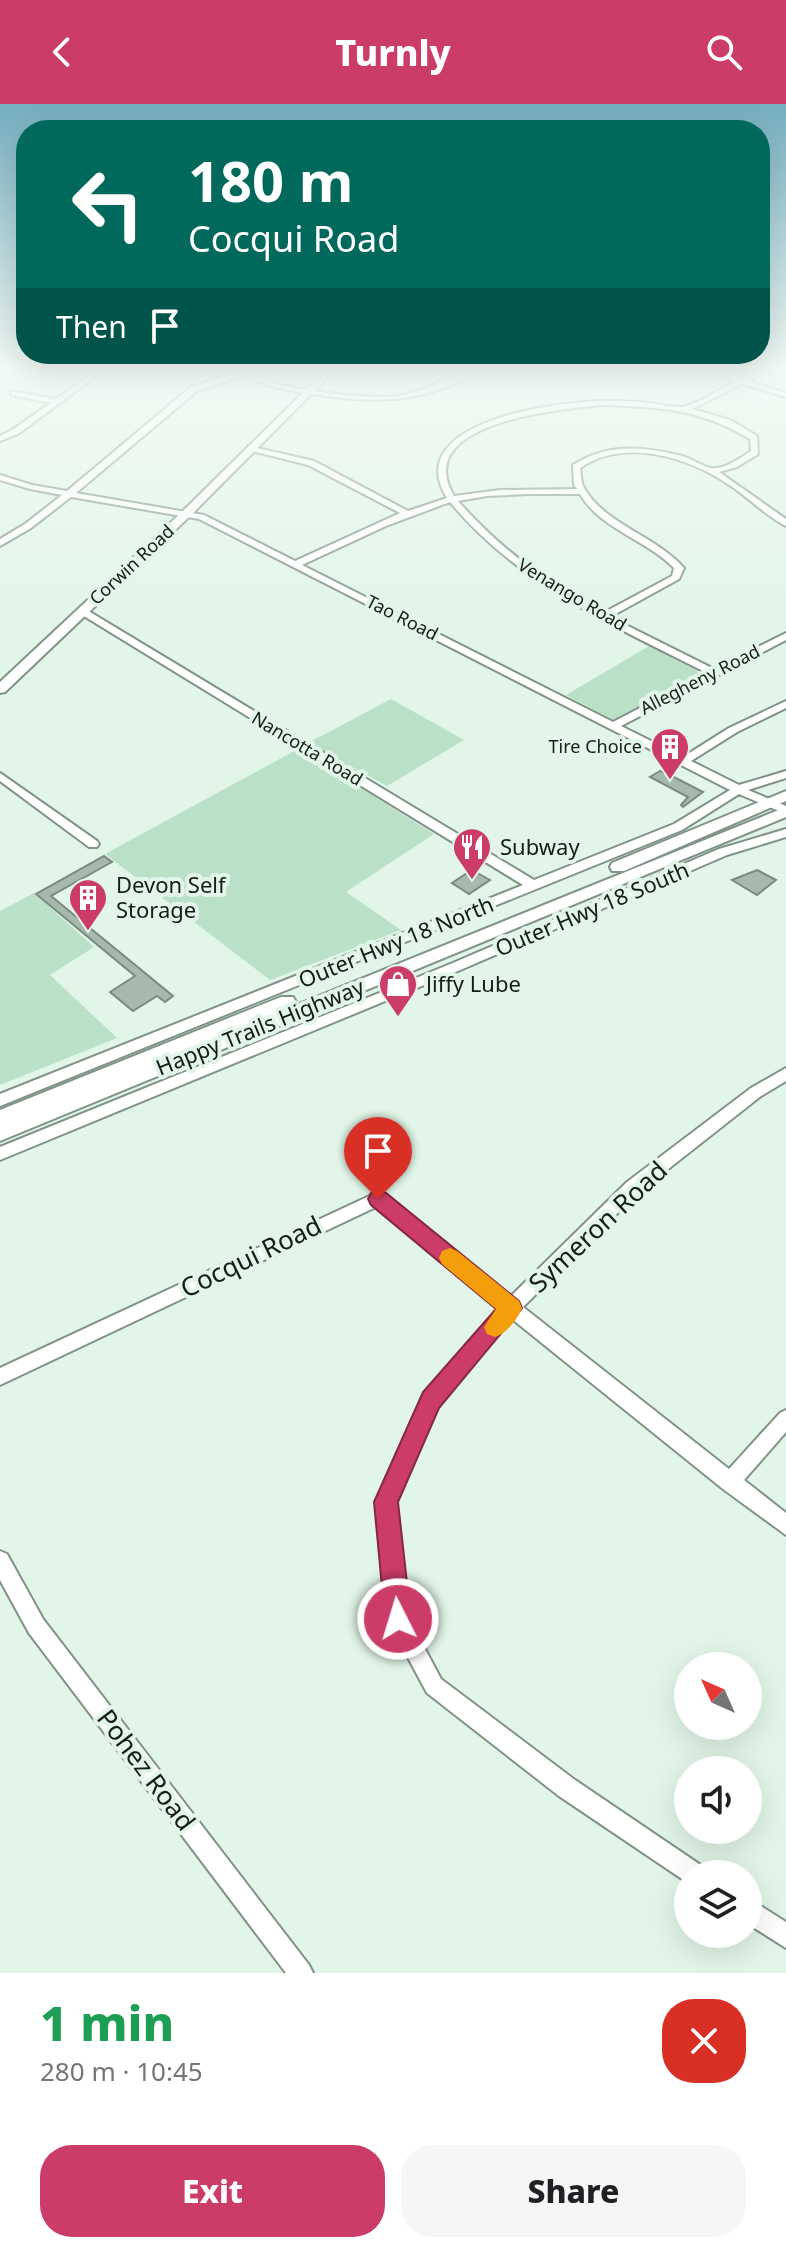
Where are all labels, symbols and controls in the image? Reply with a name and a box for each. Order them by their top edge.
text: Turnly [335,28,451,77]
icon: back [40,30,84,74]
icon: search [702,30,746,74]
text: 180 m [188,142,353,218]
icon: left [56,152,160,256]
text: Cocqui Road [188,214,399,263]
icon: arrive [143,304,187,348]
text: Then [56,306,127,347]
street label: Corwin Road [84,519,179,610]
street label: Venango Road [514,552,631,636]
street label: Tao Road [362,589,442,645]
street label: Allegheny Road [636,639,764,720]
street label: Nancotta Road [248,706,367,791]
building icon: Tire Choice [649,726,691,781]
place label: Tire Choice [549,734,642,758]
restaurant icon: Subway [451,826,493,881]
place label: Subway [500,831,580,861]
street label: Outer Hwy 18 South [490,854,693,963]
place label: Devon Self Storage [116,869,227,924]
building icon: Devon Self Storage [67,877,109,932]
street label: Outer Hwy 18 North [294,888,498,994]
shop icon: Jiffy Lube [377,963,419,1018]
place label: Jiffy Lube [424,968,521,998]
street label: Happy Trails Highway [151,970,369,1082]
pin [344,1117,412,1199]
icon: arrive [356,1129,400,1173]
street label: Symeron Road [520,1152,675,1300]
street label: Cocqui Road [174,1206,327,1306]
position arrow [356,1577,440,1661]
north arrow [674,1652,762,1740]
map controls [674,1652,762,1948]
street label: Pohez Road [89,1701,204,1837]
button: sound [674,1756,762,1844]
button: layers [674,1860,762,1948]
text: 1 min [40,1990,174,2055]
button: close [662,1999,746,2083]
text: 280 m · 10:45 [40,2053,203,2089]
button: Exit [40,2145,385,2237]
button: Share [401,2145,746,2237]

